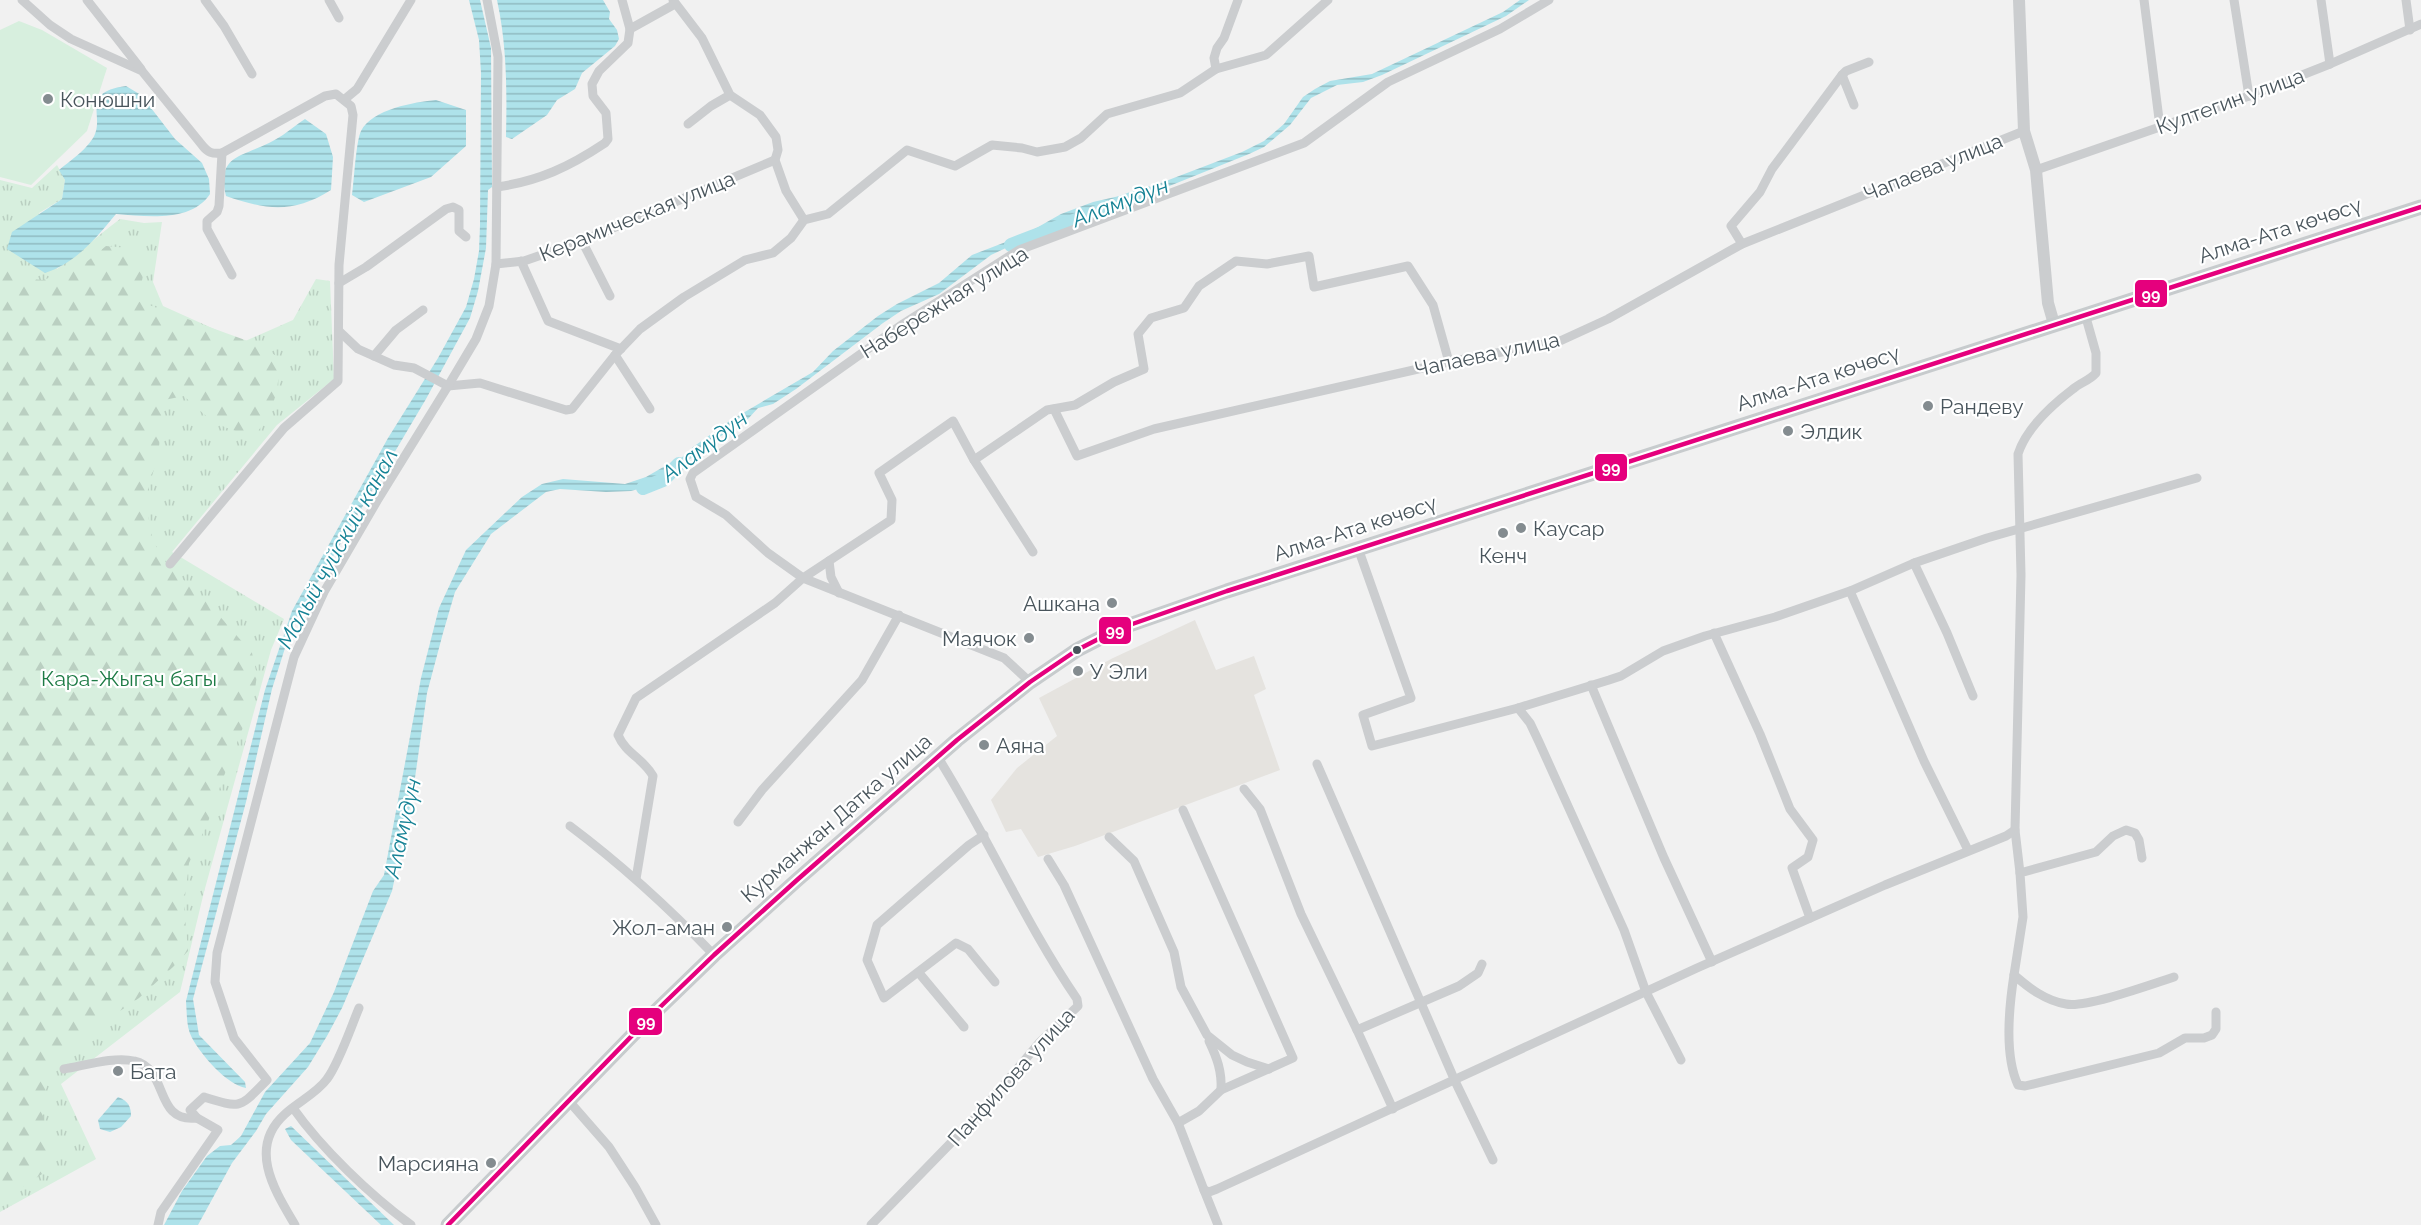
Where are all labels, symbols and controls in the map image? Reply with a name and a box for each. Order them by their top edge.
street label: Култегин улица [2153,63,2307,139]
place label: Конюшни [60,87,155,112]
marker: Конюшни [41,92,55,106]
street label: Чапаева улица [1860,128,2006,206]
street label: Керамическая улица [536,165,738,267]
water label: Аламүдүн [1067,172,1172,233]
street label: Алма-Ата көчөсү [2195,192,2365,268]
street label: Набережная улица [856,240,1032,364]
line badge: 99 [2134,279,2168,308]
text: 99 [2142,285,2160,304]
street label: Чапаева улица [1412,326,1562,382]
street label: Алма-Ата көчөсү [1733,340,1903,416]
place label: Рандеву [1940,394,2024,419]
marker: Рандеву [1921,399,1935,413]
water label: Аламүдүн [655,405,752,487]
place label: Элдик [1800,419,1863,444]
marker: Элдик [1781,424,1795,438]
water label: Малый чуйский канал [271,443,403,653]
line badge: 99 [1594,453,1628,482]
text: 99 [1602,458,1620,477]
street label: Алма-Ата көчөсү [1270,490,1440,566]
place label: Каусар [1533,516,1604,541]
marker: Каусар [1514,521,1528,535]
marker: Кенч [1496,526,1510,540]
place label: Кенч [1479,543,1527,568]
place label: Ашкана [1023,591,1100,616]
marker: Ашкана [1105,596,1119,610]
line badge: 99 [1098,616,1132,645]
text: 99 [1106,621,1124,640]
place label: Маячок [942,626,1017,651]
marker: Маячок [1022,631,1036,645]
unlabelled marker [1071,644,1083,656]
place label: У Эли [1090,659,1148,684]
marker: У Эли [1071,664,1085,678]
park label: Кара-Жыгач багы [41,666,217,691]
street label: Курманжан Датка улица [736,728,936,908]
place label: Аяна [996,733,1045,758]
marker: Аяна [977,738,991,752]
water label: Аламүдүн [378,776,426,881]
place label: Жол-аман [612,915,715,940]
marker: Жол-аман [720,920,734,934]
street label: Панфилова улица [942,1003,1080,1151]
line badge: 99 [628,1007,663,1036]
text: 99 [637,1012,655,1031]
place label: Бата [130,1059,176,1084]
marker: Бата [111,1064,125,1078]
place label: Марсияна [378,1151,479,1176]
marker: Марсияна [484,1156,498,1170]

